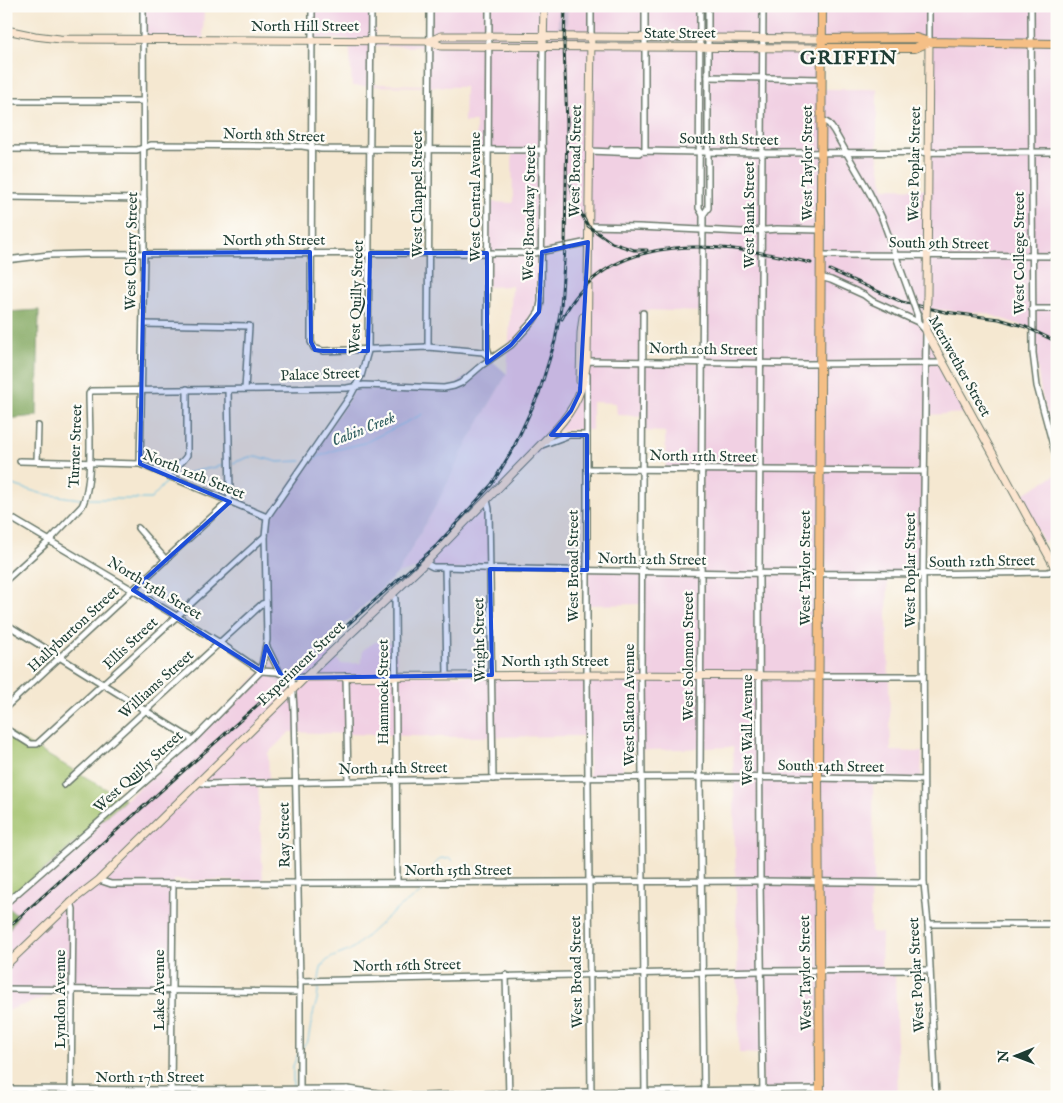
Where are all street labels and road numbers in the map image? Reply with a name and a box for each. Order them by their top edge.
street label: North Hill Street [251,17,359,36]
street label: State Street [644,24,716,43]
street label: West Broad Street [565,105,586,218]
street label: West Taylor Street [798,105,817,221]
street label: West Poplar Street [904,106,925,222]
street label: North 8th Street [223,124,325,147]
street label: South 8th Street [679,129,779,150]
street label: West Chappel Street [408,130,427,258]
street label: West Central Avenue [466,132,485,262]
street label: West Broadway Street [519,145,540,281]
street label: West Bank Street [740,161,759,269]
street label: West College Street [1010,191,1029,315]
street label: West Cherry Street [121,192,142,310]
street label: North 9th Street [223,231,325,250]
street label: South 9th Street [889,233,989,254]
street label: West Quilly Street [345,240,368,354]
street label: Meriwether Street [924,312,995,420]
street label: North 10th Street [648,339,758,360]
street label: Palace Street [280,364,360,385]
street label: Turner Street [65,404,86,488]
street label: North 12th Street [140,445,248,504]
street label: North 11th Street [649,446,757,467]
street label: West Broad Street [564,510,583,622]
street label: West Taylor Street [796,510,815,626]
street label: West Poplar Street [901,512,920,628]
street label: North 12th Street [597,549,707,570]
street label: South 12th Street [929,551,1035,572]
street label: North 13th Street [104,553,206,624]
street label: Hallyburton Street [24,582,123,676]
street label: West Solomon Street [679,591,698,721]
street label: Wright Street [469,597,490,683]
street label: Ellis Street [99,613,162,674]
street label: Experiment Street [254,617,349,710]
street label: Hammock Street [374,639,393,745]
street label: West Slaton Avenue [620,644,639,766]
street label: Williams Street [115,646,198,723]
street label: North 13th Street [501,652,609,671]
street label: West Wall Avenue [738,674,757,786]
street label: West Quilly Street [90,726,187,817]
street label: South 14th Street [778,756,884,777]
street label: North 14th Street [338,758,448,779]
street label: Ray Street [274,802,295,868]
street label: North 15th Street [404,861,512,880]
street label: West Broad Street [566,915,587,1028]
street label: West Taylor Street [795,915,816,1031]
street label: West Poplar Street [904,917,929,1033]
street label: Lyndon Avenue [51,949,70,1048]
street label: Lake Avenue [150,949,169,1031]
street label: North 16th Street [353,955,461,976]
street label: North 17th Street [96,1068,204,1087]

